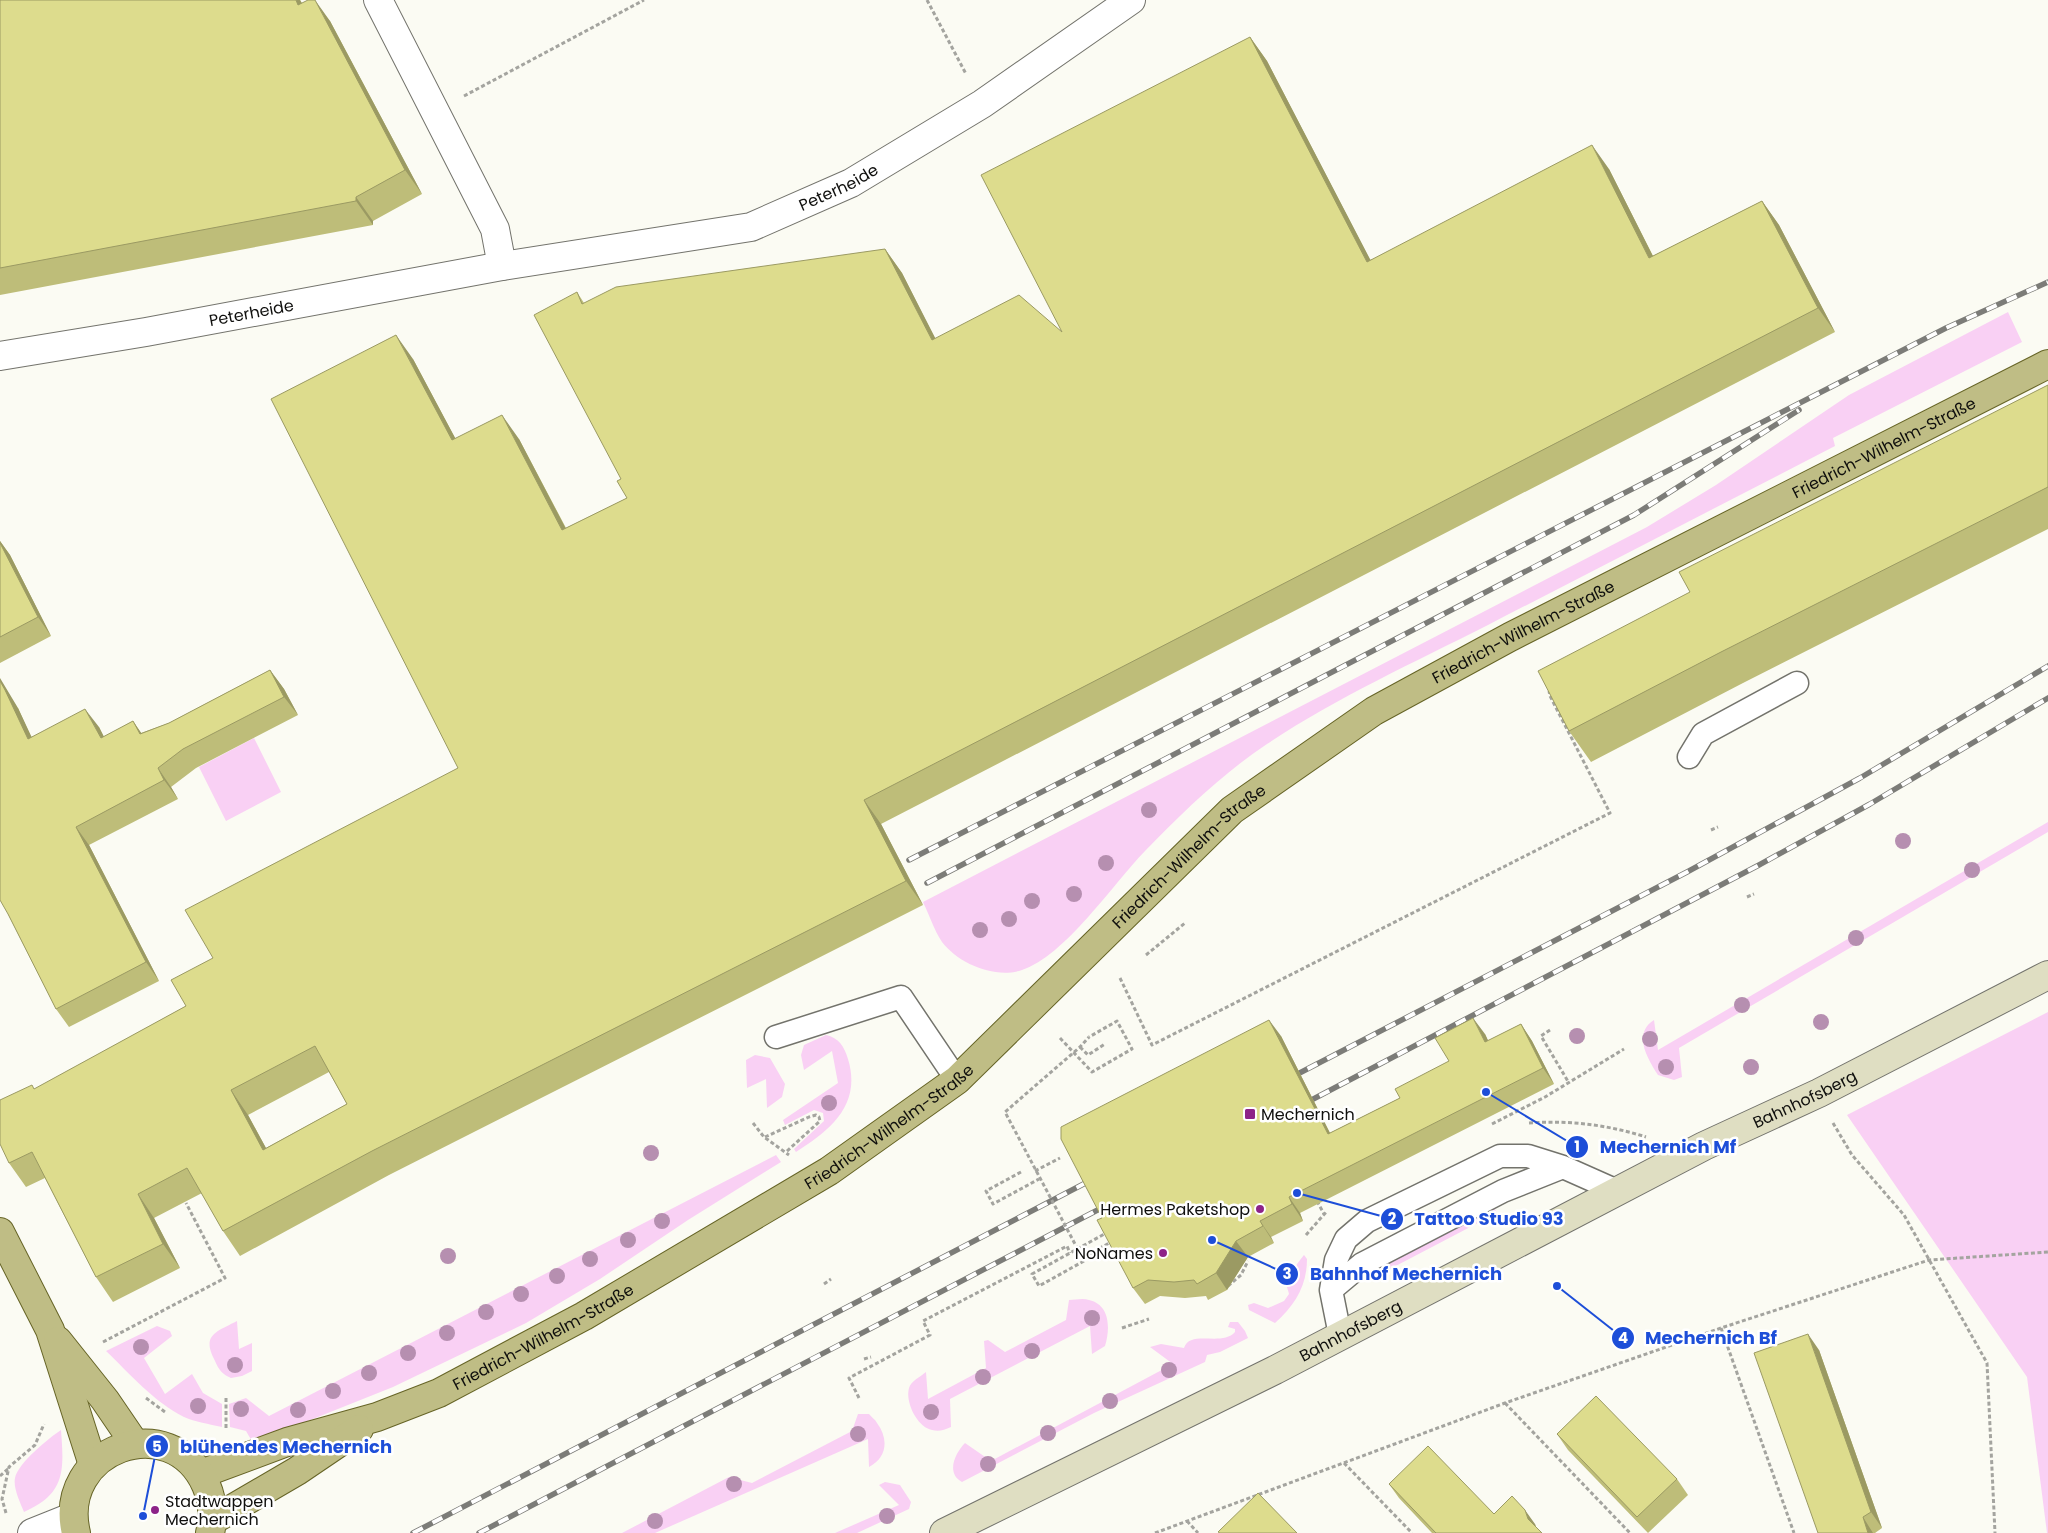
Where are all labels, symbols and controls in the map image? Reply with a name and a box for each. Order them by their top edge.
street label: Peterheide [795,158,883,217]
street label: Peterheide [207,294,296,332]
street label: Friedrich-Wilhelm-Straße [1788,392,1980,504]
street label: Friedrich-Wilhelm-Straße [1428,575,1619,689]
street label: Friedrich-Wilhelm-Straße [1107,779,1271,934]
street label: Friedrich-Wilhelm-Straße [800,1059,979,1195]
street label: Bahnhofsberg [1749,1065,1861,1134]
place label: Mechernich [1261,1103,1355,1126]
marker: Mechernich [1243,1107,1257,1121]
callout: Mechernich Mf [1564,1131,1746,1164]
text: Mechernich Mf [1600,1134,1737,1159]
text: 1 [1574,1136,1580,1157]
place label: Hermes Paketshop [1100,1198,1250,1221]
callout: Tattoo Studio 93 [1379,1202,1574,1235]
marker: Hermes Paketshop [1254,1203,1266,1215]
text: Tattoo Studio 93 [1414,1206,1564,1231]
text: 2 [1388,1208,1397,1229]
place label: NoNames [1075,1242,1153,1265]
marker: NoNames [1157,1247,1169,1259]
callout: Bahnhof Mechernich [1274,1257,1512,1290]
text: Bahnhof Mechernich [1310,1261,1502,1286]
text: 3 [1282,1263,1292,1284]
street label: Friedrich-Wilhelm-Straße [449,1278,638,1396]
street label: Bahnhofsberg [1295,1295,1406,1367]
callout: Mechernich Bf [1610,1321,1787,1354]
text: Mechernich Bf [1645,1325,1778,1350]
text: 4 [1618,1327,1628,1348]
callout: blühendes Mechernich [145,1430,402,1463]
text: blühendes Mechernich [180,1434,392,1459]
text: 5 [152,1436,162,1457]
place label: Stadtwappen Mechernich [165,1490,273,1531]
marker: Stadtwappen Mechernich [149,1504,161,1516]

